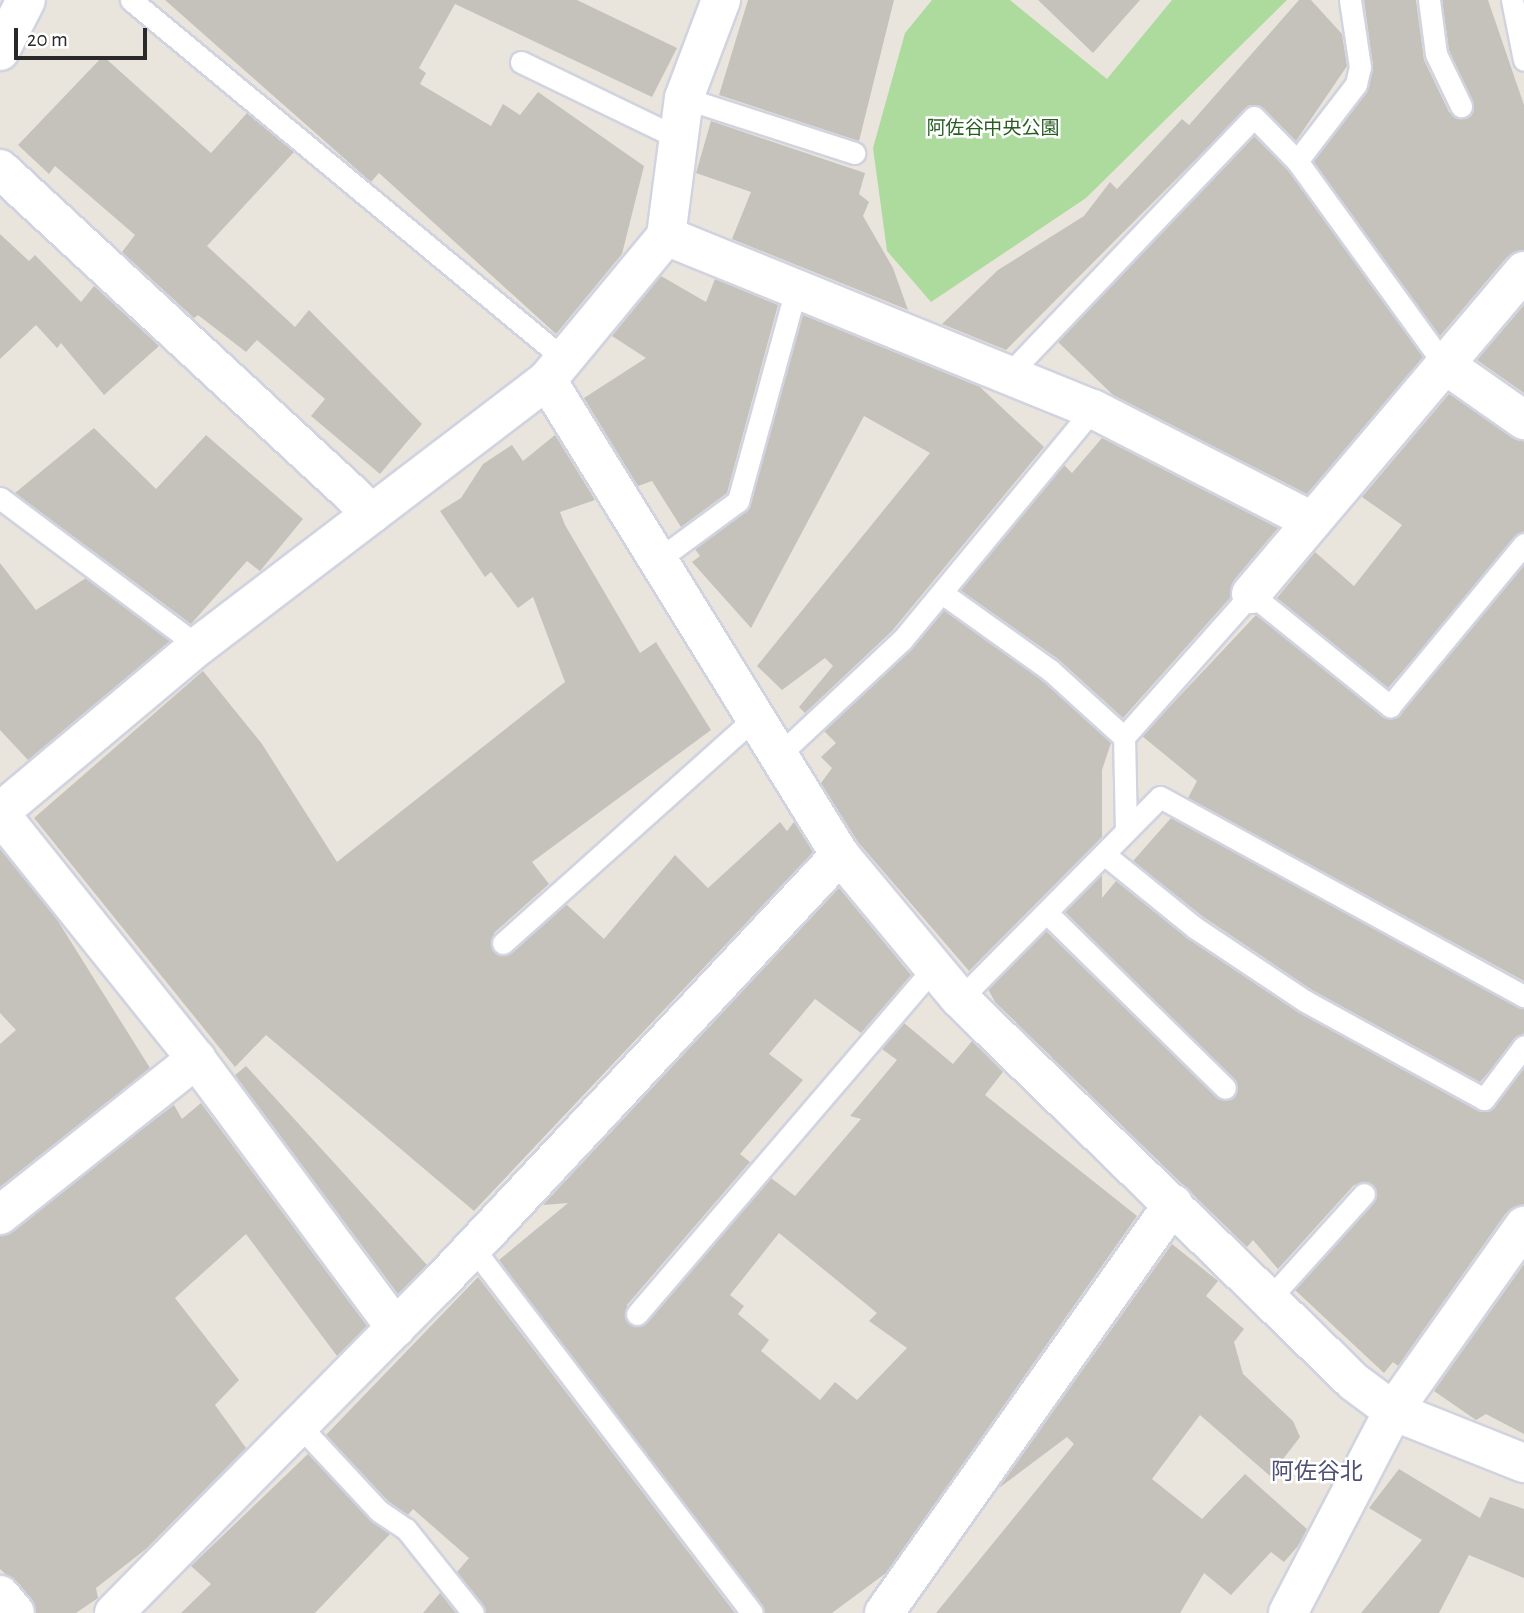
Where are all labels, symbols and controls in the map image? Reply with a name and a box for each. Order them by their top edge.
scale bar [18,14,150,58]
text: 20 m [27,29,68,50]
park label: 阿佐谷中央公園 [927,118,1059,140]
district label: 阿佐谷北 [1271,1459,1363,1487]

